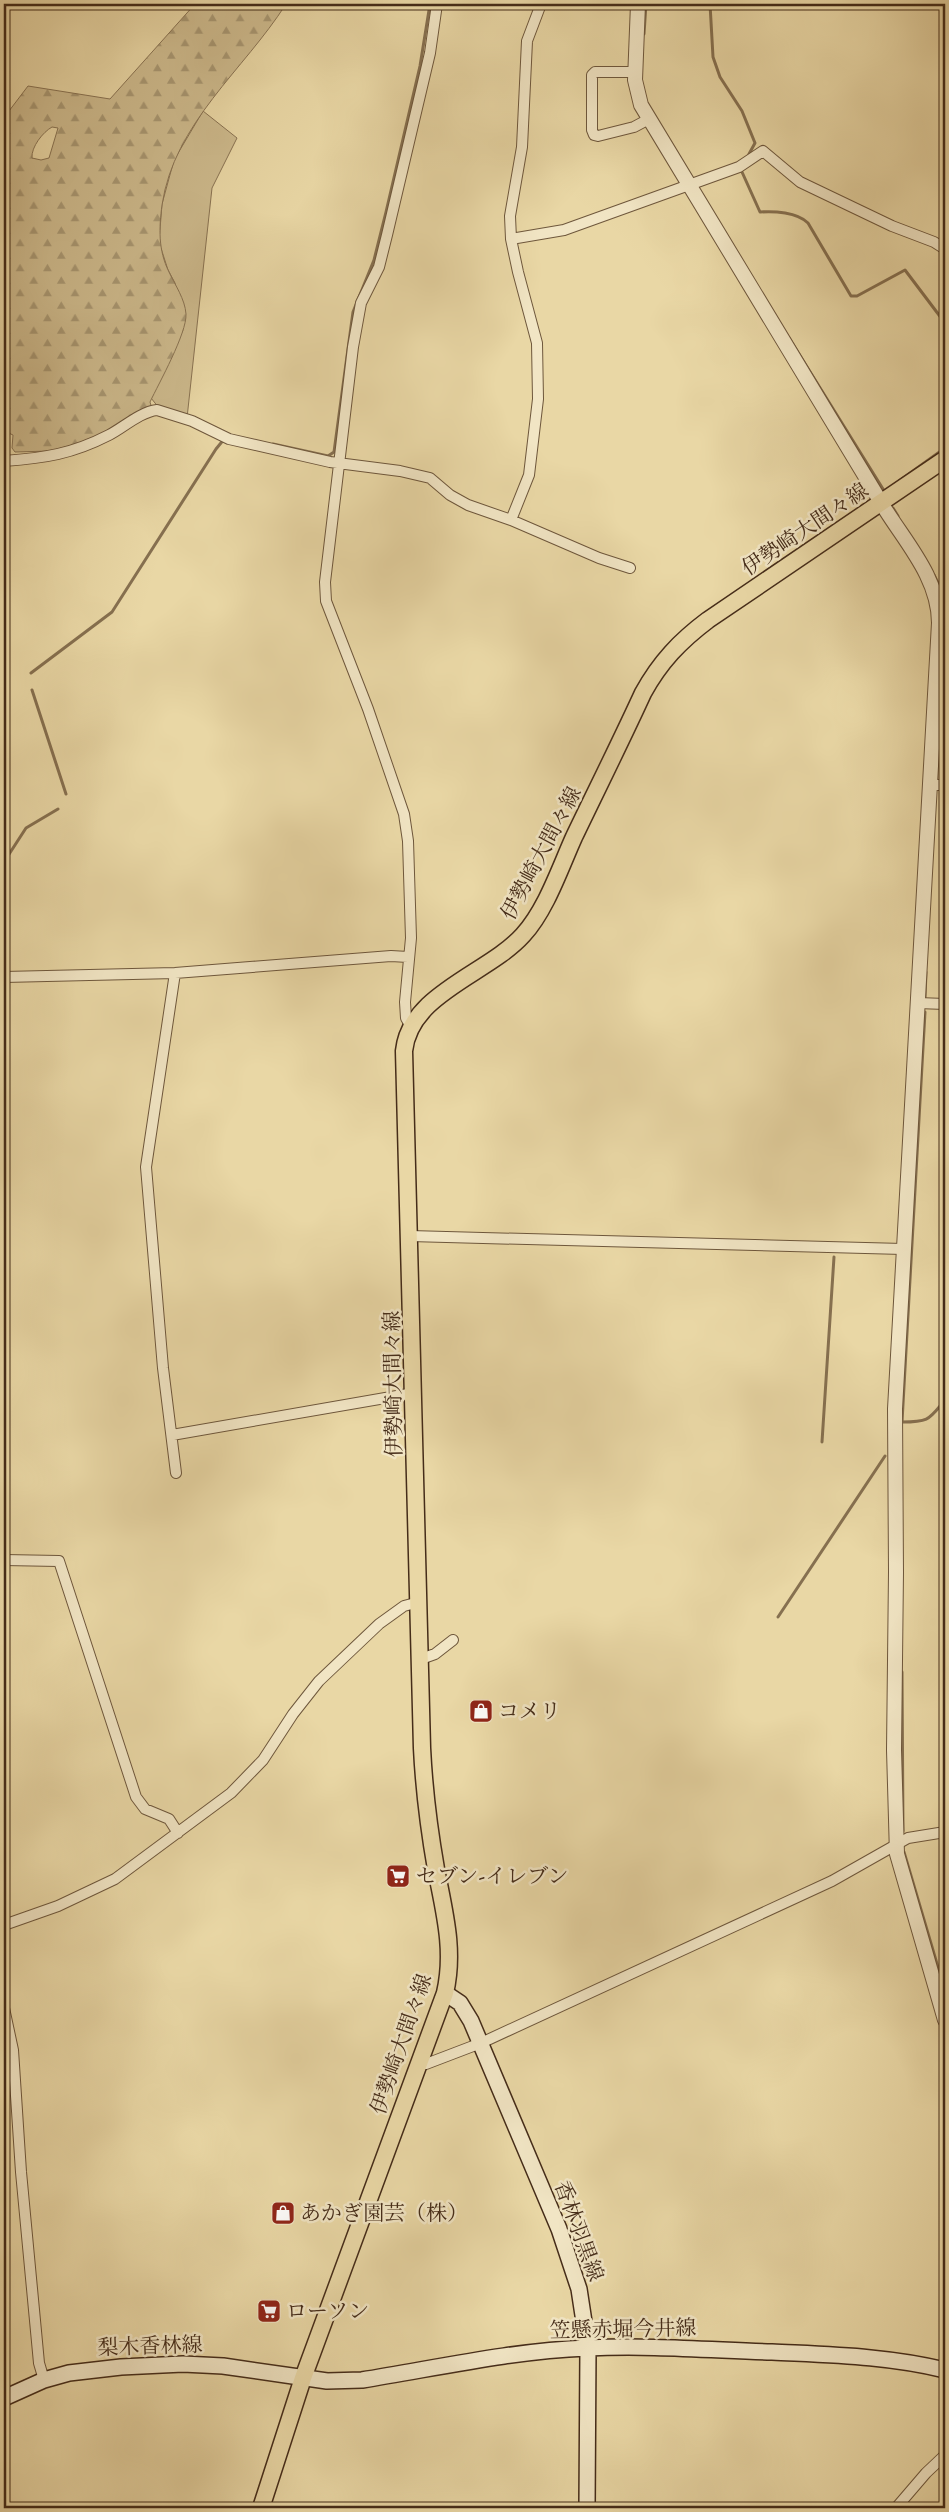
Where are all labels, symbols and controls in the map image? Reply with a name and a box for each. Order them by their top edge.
street label: 伊勢崎大間々線 [737,477,875,584]
street label: 伊勢崎大間々線 [495,782,591,926]
street label: 伊勢崎大間々線 [379,1310,411,1458]
shop icon: コメリ [468,1698,494,1724]
place label: コメリ [498,1698,561,1728]
supermarket icon: セブン-イレブン [385,1863,411,1889]
place label: セブン-イレブン [416,1863,568,1893]
street label: 伊勢崎大間々線 [365,1970,441,2119]
street label: 香林羽黒線 [545,2177,609,2286]
shop icon: あかぎ園芸（株） [270,2200,296,2226]
place label: あかぎ園芸（株） [300,2200,468,2230]
supermarket icon: ローソン [256,2298,282,2324]
place label: ローソン [286,2298,369,2328]
street label: 笠懸赤堀今井線 [549,2315,697,2347]
street label: 梨木香林線 [97,2331,203,2365]

